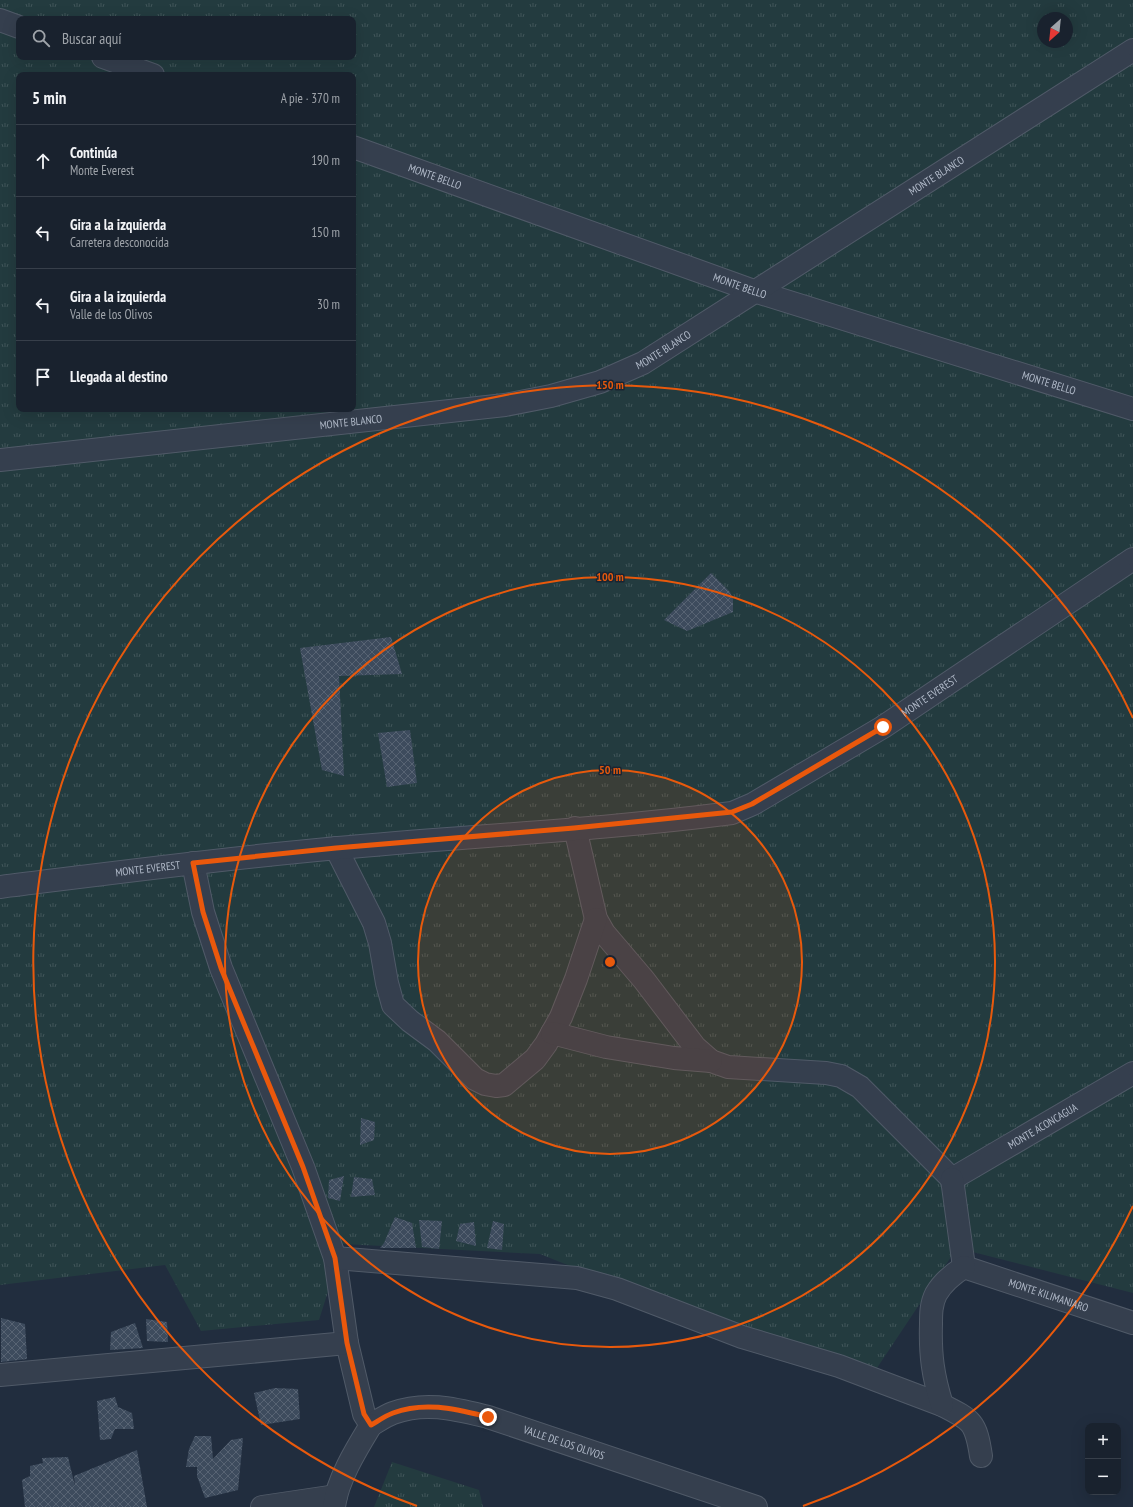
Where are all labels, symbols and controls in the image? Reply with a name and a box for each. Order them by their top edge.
north arrow [1037,12,1073,48]
search box [16,16,356,60]
icon: search [30,27,52,49]
text: Buscar aquí [62,29,122,48]
text: 5 min [32,87,66,109]
text: A pie · 370 m [281,90,340,107]
text: Continúa [70,143,117,162]
icon: ahead [32,150,54,172]
text: 190 m [311,152,340,169]
street label: MONTE BLANCO [906,153,967,198]
street label: MONTE BELLO [406,160,463,192]
text: Monte Everest [70,162,134,179]
text: Gira a la izquierda [70,215,166,234]
icon: left [32,222,54,244]
text: 150 m [311,224,340,241]
text: Carretera desconocida [70,234,169,251]
street label: MONTE BELLO [711,270,768,301]
text: Gira a la izquierda [70,287,166,306]
icon: left [32,294,54,316]
text: 30 m [317,296,340,313]
text: Valle de los Olivos [70,306,152,323]
street label: MONTE BLANCO [634,327,694,372]
icon: arrive [32,366,54,388]
text: Llegada al destino [70,367,168,386]
street label: MONTE BELLO [1020,368,1078,398]
text: 150 m [596,377,624,392]
street label: MONTE BLANCO [319,411,383,432]
text: 100 m [596,569,624,584]
street label: MONTE EVEREST [899,672,961,720]
route start [874,718,892,736]
text: 50 m [599,762,621,777]
street label: MONTE EVEREST [115,858,181,879]
centre of rings [603,955,617,969]
street label: MONTE ACONCAGUA [1005,1100,1081,1152]
street label: MONTE KILIMANJARO [1007,1275,1090,1315]
route end [479,1408,497,1426]
street label: VALLE DE LOS OLIVOS [521,1422,607,1463]
map controls [1085,1423,1121,1495]
button: + [1085,1423,1121,1459]
button: − [1085,1459,1121,1495]

